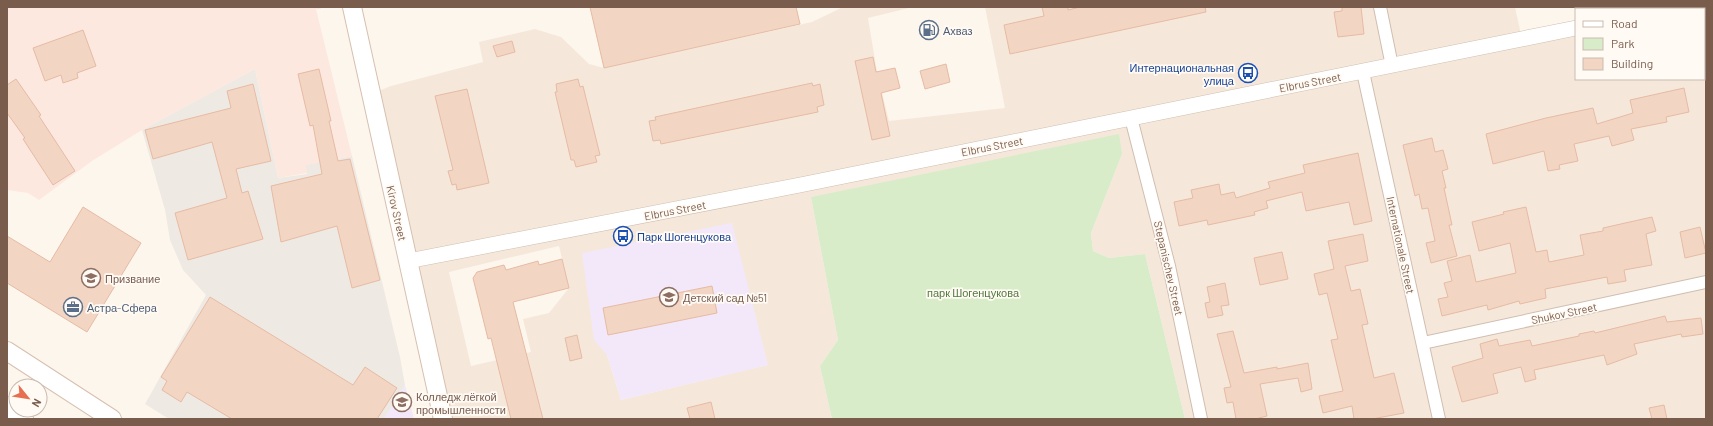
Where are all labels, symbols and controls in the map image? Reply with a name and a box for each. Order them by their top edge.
legend [1575,8,1705,80]
text: Road [1611,16,1638,30]
fuel station icon: Ахваз [918,19,940,41]
place label: Ахваз [943,24,973,37]
text: Park [1611,36,1635,50]
text: Building [1611,56,1653,70]
place label: Интернациональная улица [1130,61,1235,87]
bus stop icon: Интернациональная улица [1237,62,1259,84]
street label: Elbrus Street [1278,70,1342,94]
street label: Elbrus Street [960,134,1024,158]
street label: Kirov Street [384,184,410,242]
street label: Internationale Street [1384,195,1418,295]
street label: Elbrus Street [643,198,707,222]
street label: Stepanischev Street [1152,219,1186,317]
bus stop icon: Парк Шогенцукова [612,225,634,247]
place label: Парк Шогенцукова [637,230,732,243]
school or university icon: Призвание [80,267,102,289]
place label: Призвание [105,272,160,285]
school or university icon: Детский сад №51 [658,286,680,308]
park label: парк Шогенцукова [927,286,1020,299]
place label: Детский сад №51 [683,291,767,304]
office icon: Астра-Сфера [62,296,84,318]
street label: Shukov Street [1530,300,1598,326]
place label: Астра-Сфера [87,301,158,314]
north arrow [8,378,48,418]
place label: Колледж лёгкой промышленности [416,390,506,416]
school or university icon: Колледж лёгкой промышленности [391,391,413,413]
text: N [30,397,45,410]

